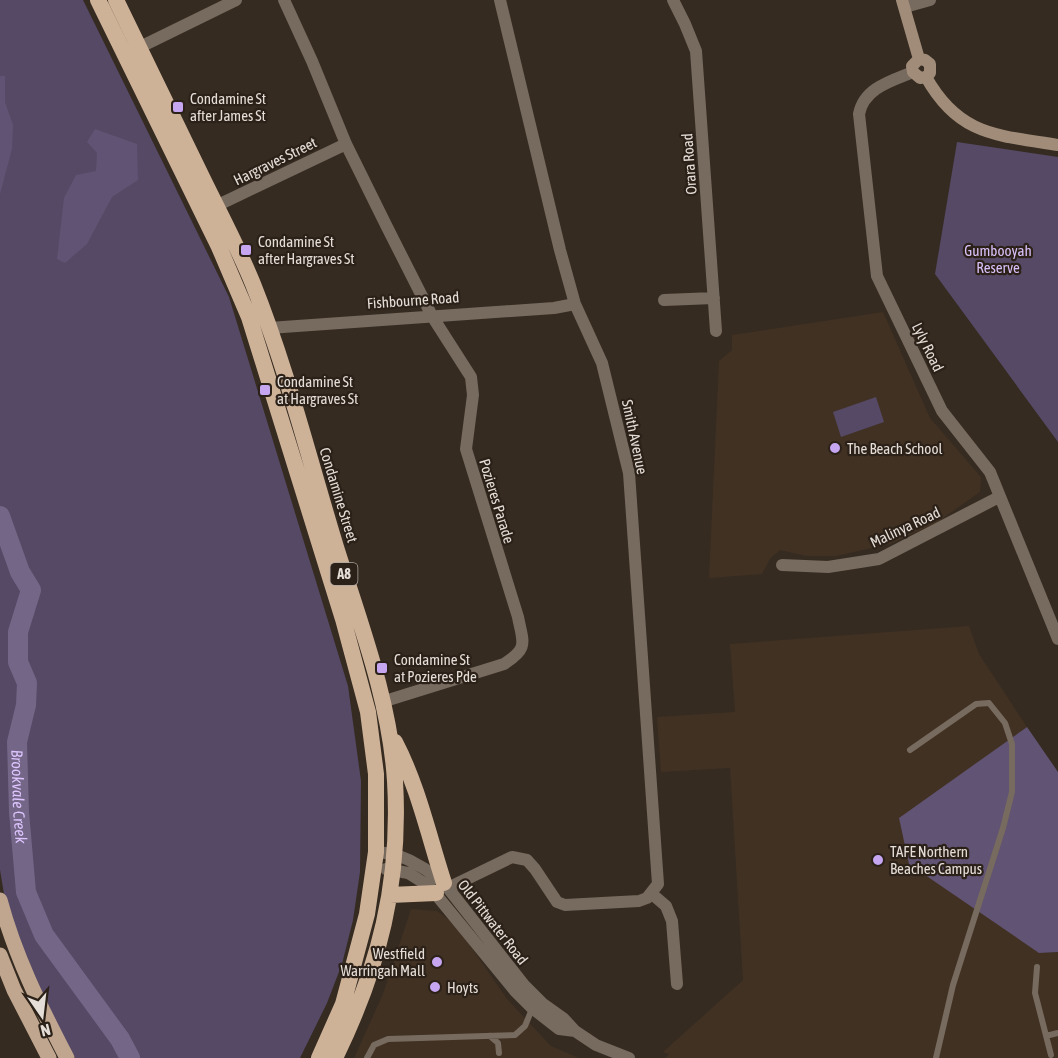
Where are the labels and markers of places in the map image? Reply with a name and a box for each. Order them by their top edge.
place label: Condamine St after James St [190,90,266,124]
marker: Condamine St after James St [171,100,185,114]
place label: Condamine St after Hargraves St [258,233,355,267]
marker: Condamine St after Hargraves St [239,243,253,257]
place label: Condamine St at Hargraves St [277,373,358,407]
marker: Condamine St at Hargraves St [258,383,272,397]
place label: The Beach School [847,440,942,457]
marker: The Beach School [828,441,842,455]
place label: Condamine St at Pozieres Pde [394,651,477,685]
marker: Condamine St at Pozieres Pde [375,661,389,675]
place label: TAFE Northern Beaches Campus [890,843,982,877]
marker: TAFE Northern Beaches Campus [871,853,885,867]
place label: Westfield Warringah Mall [341,945,425,979]
marker: Westfield Warringah Mall [430,955,444,969]
place label: Hoyts [447,979,478,996]
marker: Hoyts [428,980,442,994]

